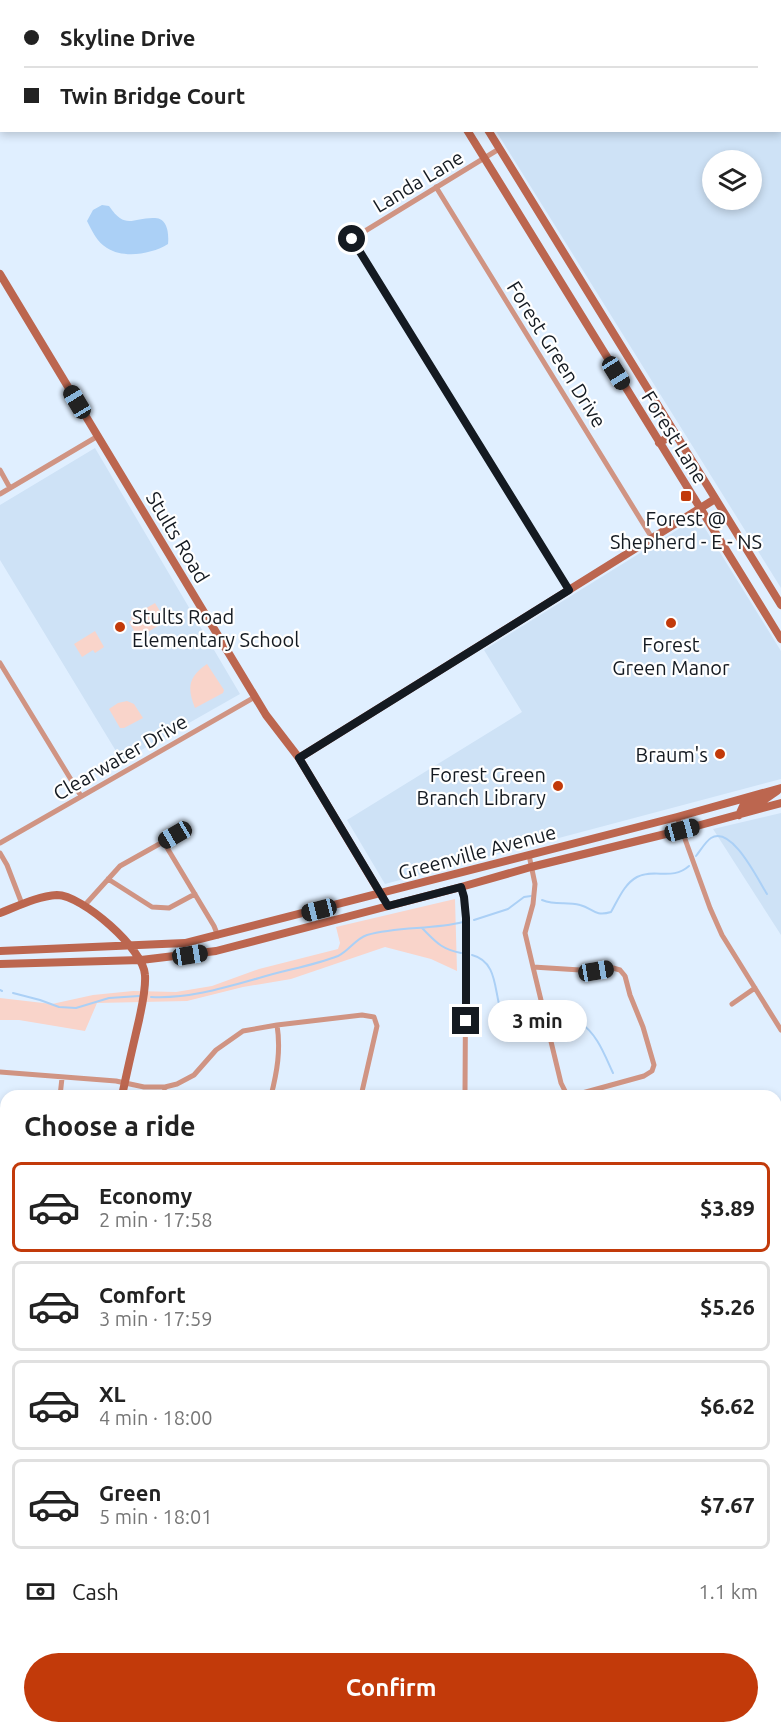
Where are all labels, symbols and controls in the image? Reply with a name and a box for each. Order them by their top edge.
text: Skyline Drive [60,25,196,50]
text: Twin Bridge Court [60,83,245,108]
street label: Landa Lane [369,145,467,217]
map controls [702,150,762,210]
button: layers [702,150,762,210]
route start [338,225,365,252]
street label: Forest Green Drive [503,277,611,431]
car [599,353,633,393]
car [60,382,94,422]
street label: Forest Lane [637,386,713,488]
street label: Stults Road [142,487,214,587]
marker: Forest @ Shepherd - E - NS [679,489,693,503]
place label: Forest @ Shepherd - E - NS [610,507,762,553]
place label: Stults Road Elementary School [132,605,299,651]
marker: Forest Green Manor [664,616,678,630]
marker: Stults Road Elementary School [113,620,127,634]
place label: Forest Green Manor [612,633,730,679]
street label: Clearwater Drive [49,709,191,805]
place label: Braum's [636,743,708,766]
marker: Braum's [713,747,727,761]
place label: Forest Green Branch Library [417,763,546,809]
marker: Forest Green Branch Library [551,779,565,793]
car [662,817,702,843]
car [155,818,195,852]
street label: Greenville Avenue [396,820,558,884]
car [299,897,339,923]
car [171,943,209,967]
car [577,959,615,983]
callout: 3 min [487,1000,586,1042]
route end [452,1007,479,1034]
text: 3 min [512,1009,563,1032]
text: Choose a ride [24,1111,196,1141]
icon: car [27,1180,81,1234]
text: Economy [99,1183,192,1208]
text: $3.89 [700,1195,755,1220]
text: 2 min · 17:58 [99,1208,213,1231]
icon: car [27,1279,81,1333]
text: Comfort [99,1282,186,1307]
text: $5.26 [700,1294,755,1319]
text: 3 min · 17:59 [99,1307,213,1330]
icon: car [27,1378,81,1432]
text: XL [99,1381,126,1406]
text: $6.62 [700,1393,755,1418]
text: 4 min · 18:00 [99,1406,213,1429]
icon: car [27,1477,81,1531]
text: Green [99,1480,161,1505]
text: $7.67 [700,1492,755,1517]
text: 5 min · 18:01 [99,1505,213,1528]
icon: cash [24,1575,57,1608]
text: Cash [72,1579,119,1604]
text: 1.1 km [699,1580,758,1603]
button: Confirm [24,1653,758,1722]

